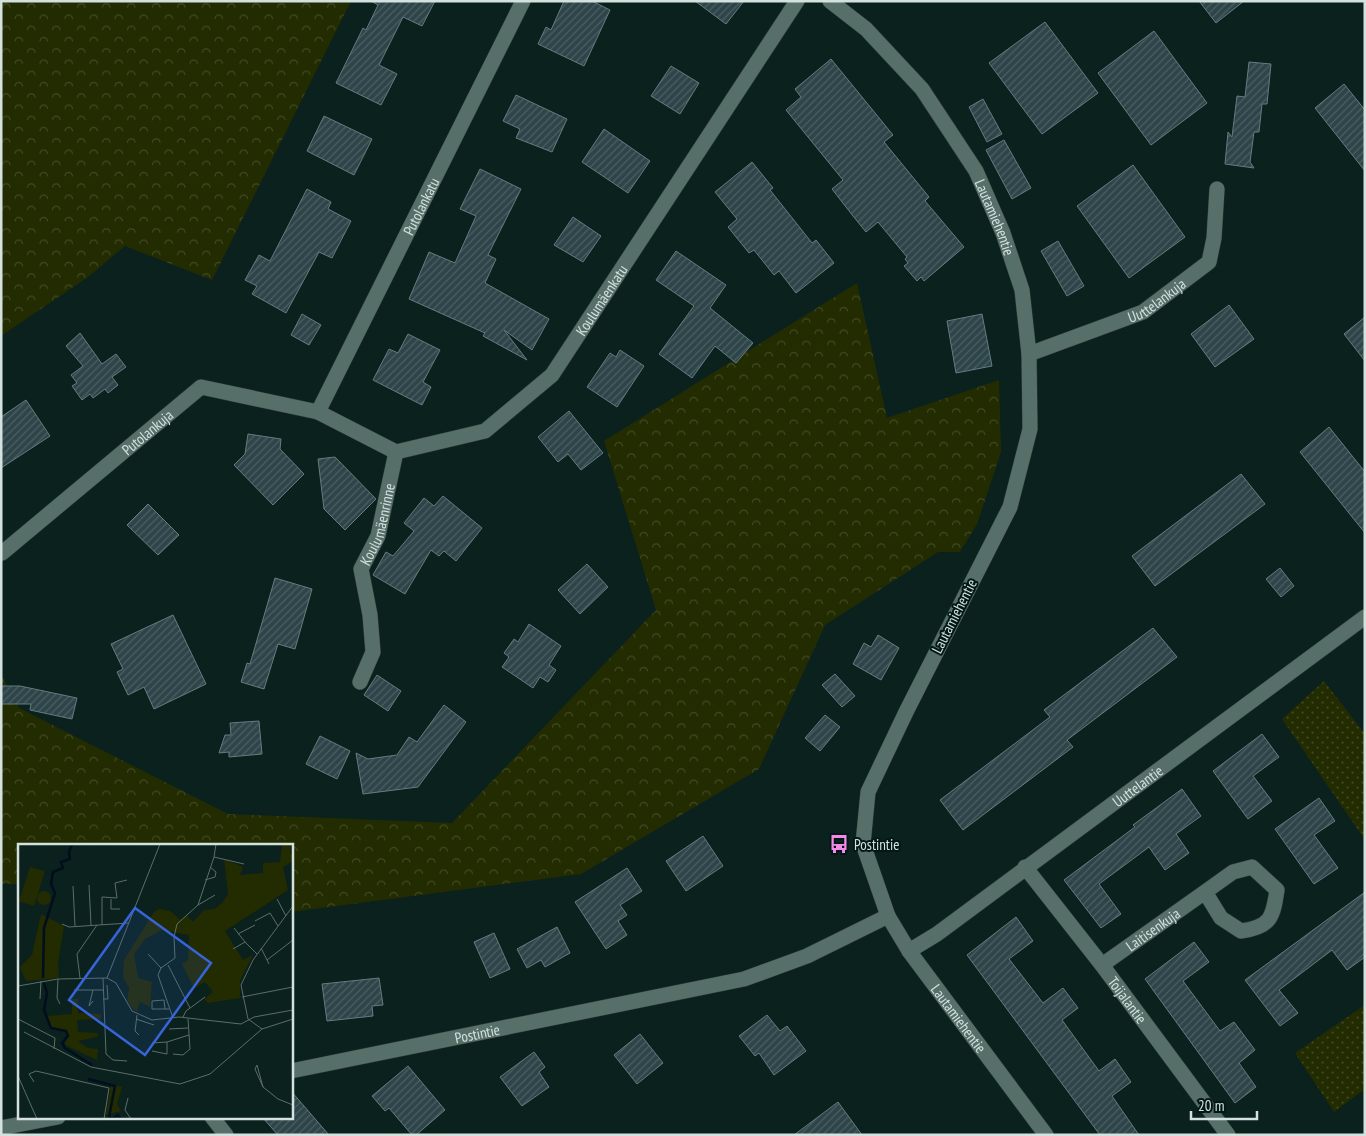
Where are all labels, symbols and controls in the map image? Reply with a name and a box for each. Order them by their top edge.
street label: Putolankatu [398,174,443,238]
street label: Lautamiehentie [971,176,1019,258]
street label: Koulumäenkatu [571,261,631,339]
street label: Uuttelankuja [1125,274,1189,326]
street label: Putolankuja [118,405,177,459]
street label: Koulumäenrinne [355,481,399,568]
street label: Lautamiehentie [927,576,981,656]
street label: Uuttelantie [1108,761,1166,811]
bus stop icon: Postintie [828,833,850,855]
place label: Postintie [854,835,899,854]
inset map [18,844,292,1118]
street label: Laitisenkuja [1122,903,1183,955]
street label: Toijalantie [1104,973,1152,1027]
street label: Lautamiehentie [927,980,991,1056]
street label: Postintie [453,1019,501,1047]
scale bar [1191,1088,1257,1120]
text: 20 m [1198,1096,1224,1115]

